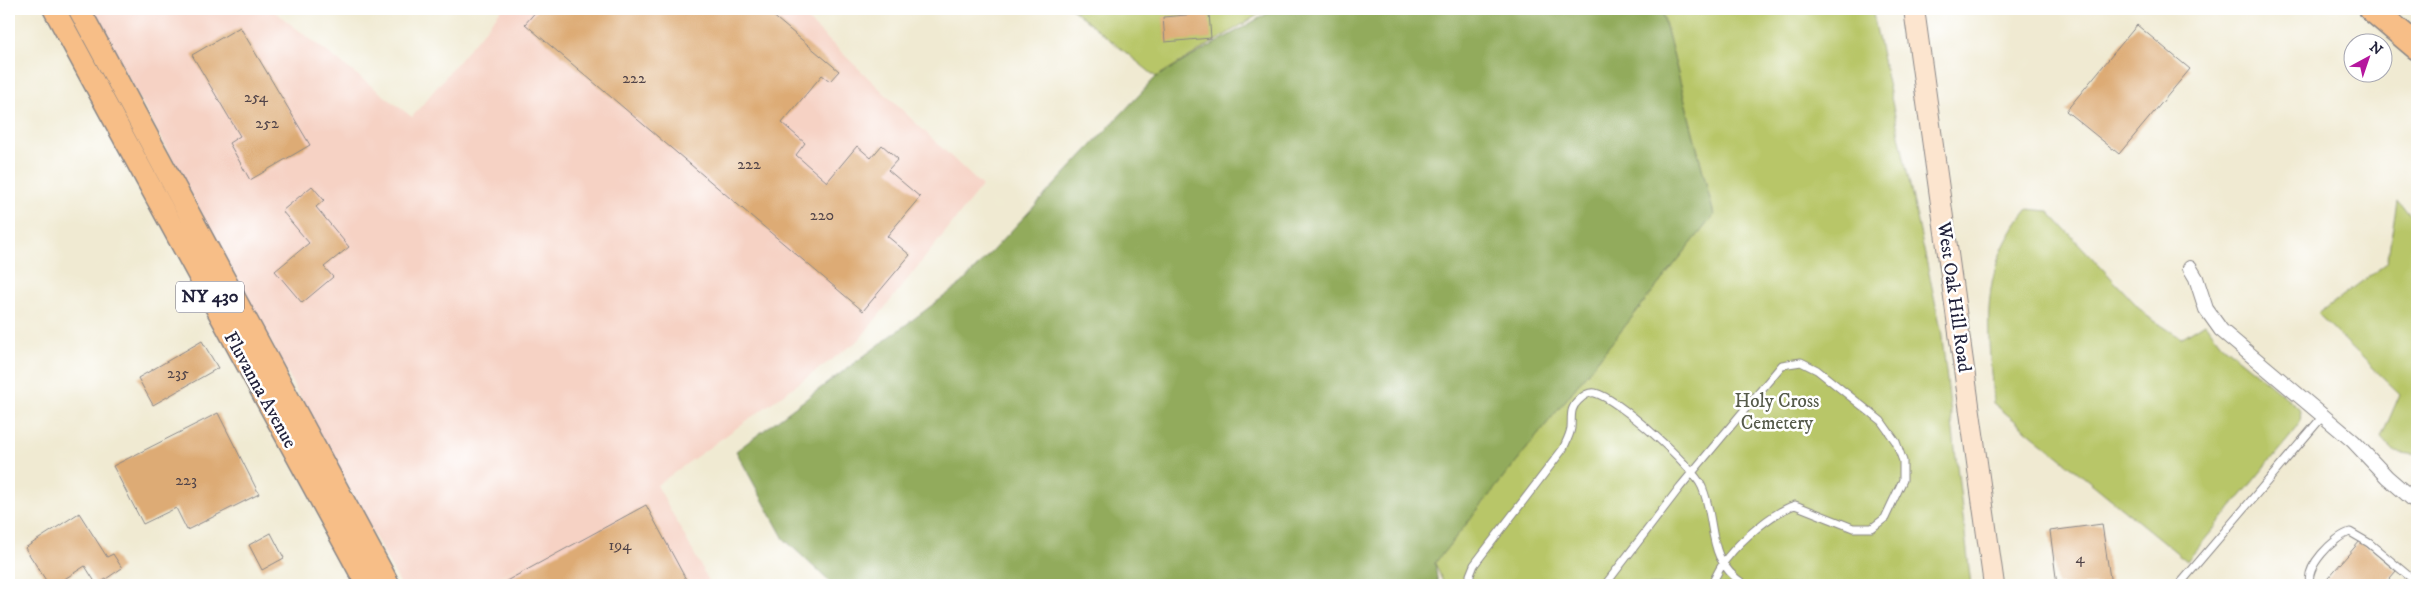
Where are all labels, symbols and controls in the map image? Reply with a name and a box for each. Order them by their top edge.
north arrow [2344,32,2394,82]
text: N [2366,38,2386,60]
house number: 222 [622,68,646,88]
house number: 254 [244,87,269,107]
house number: 252 [255,113,279,133]
house number: 222 [737,154,761,174]
house number: 220 [810,205,834,225]
street label: West Oak Hill Road [1932,219,1976,374]
road number: NY 430 [176,282,244,312]
street label: Fluvanna Avenue [219,328,302,452]
house number: 235 [167,363,189,383]
park label: Holy Cross Cemetery [1735,390,1819,435]
house number: 223 [175,470,197,490]
house number: 194 [608,535,632,555]
house number: 4 [2075,548,2085,568]

